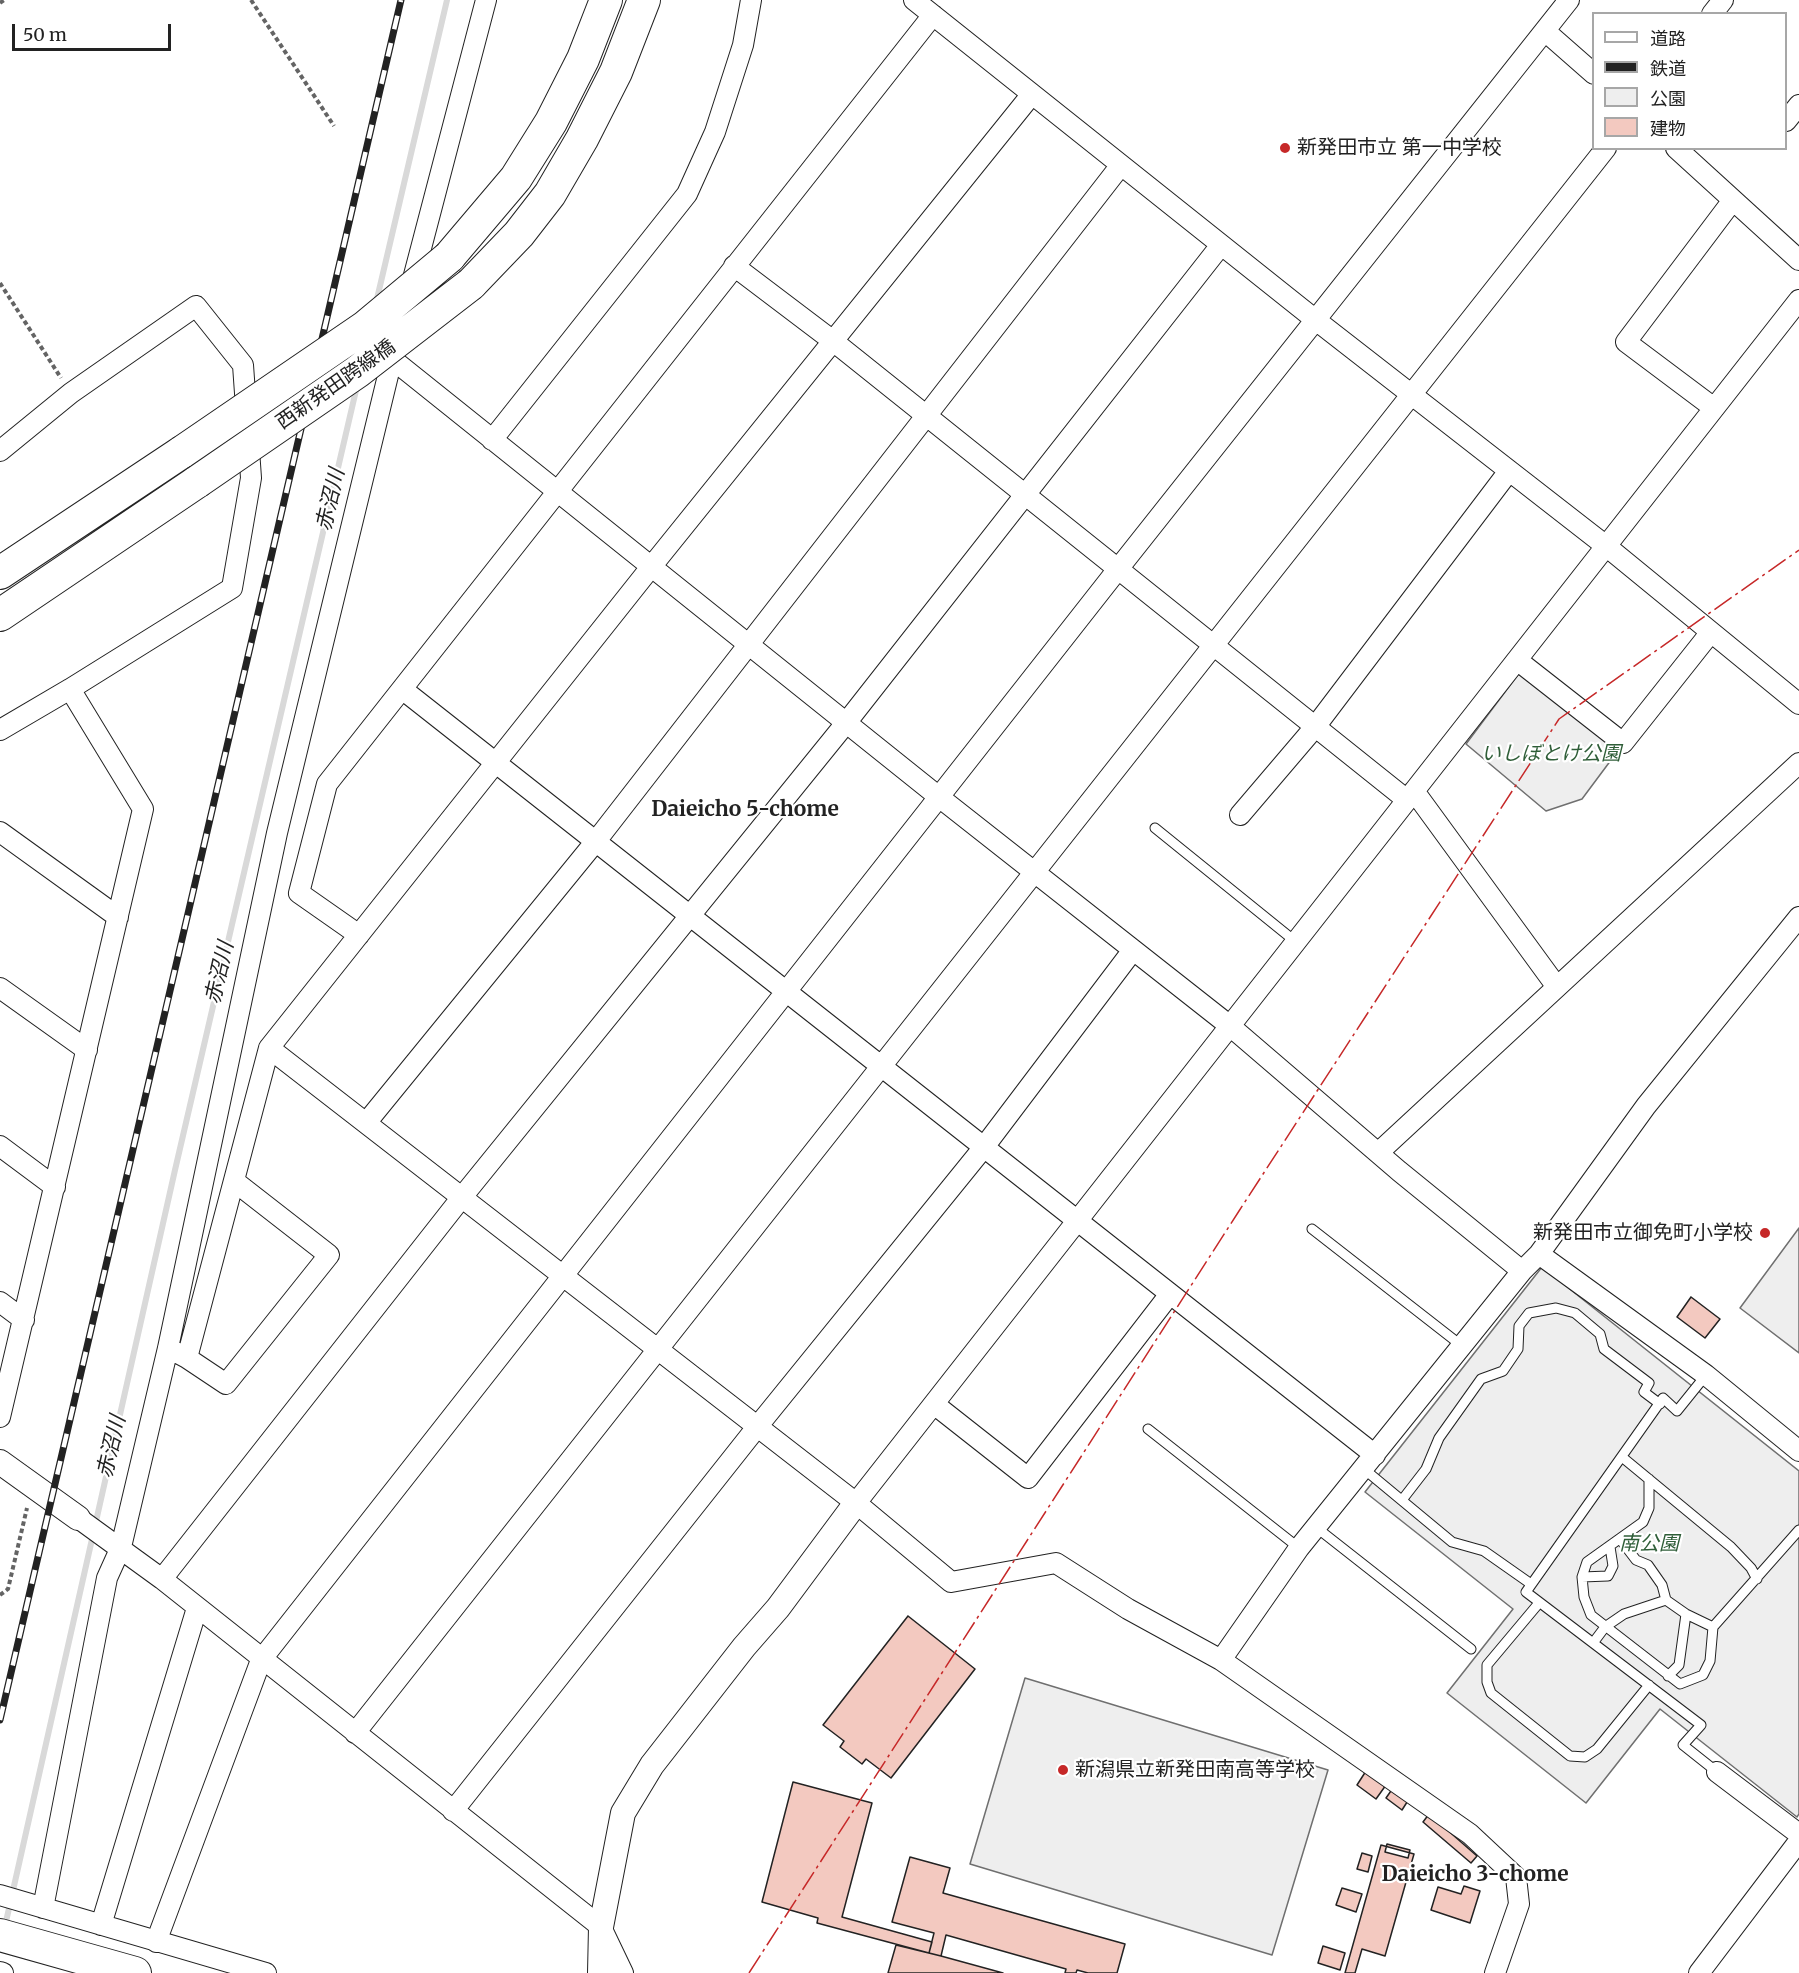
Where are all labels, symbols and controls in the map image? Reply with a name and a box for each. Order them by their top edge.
scale bar [15,12,174,50]
legend [1592,12,1787,150]
text: 50 m [23,23,67,46]
text: 道路 [1650,27,1686,50]
text: 鉄道 [1650,57,1686,80]
text: 公園 [1650,87,1686,110]
text: 建物 [1650,117,1686,140]
place label: 新発田市立 第一中学校 [1297,136,1502,160]
marker: 新発田市立 第一中学校 [1278,141,1292,155]
street label: 西新発田跨線橋 [272,335,400,435]
water label: 赤沼川 [312,466,350,534]
park label: いしぼとけ公園 [1481,742,1621,766]
district label: Daieicho 5-chome [651,797,839,823]
water label: 赤沼川 [201,939,239,1007]
place label: 新発田市立御免町小学校 [1533,1221,1753,1245]
marker: 新発田市立御免町小学校 [1758,1226,1772,1240]
water label: 赤沼川 [93,1413,131,1481]
park label: 南公園 [1619,1532,1679,1556]
place label: 新潟県立新発田南高等学校 [1075,1758,1315,1782]
marker: 新潟県立新発田南高等学校 [1056,1763,1070,1777]
district label: Daieicho 3-chome [1381,1862,1569,1888]

